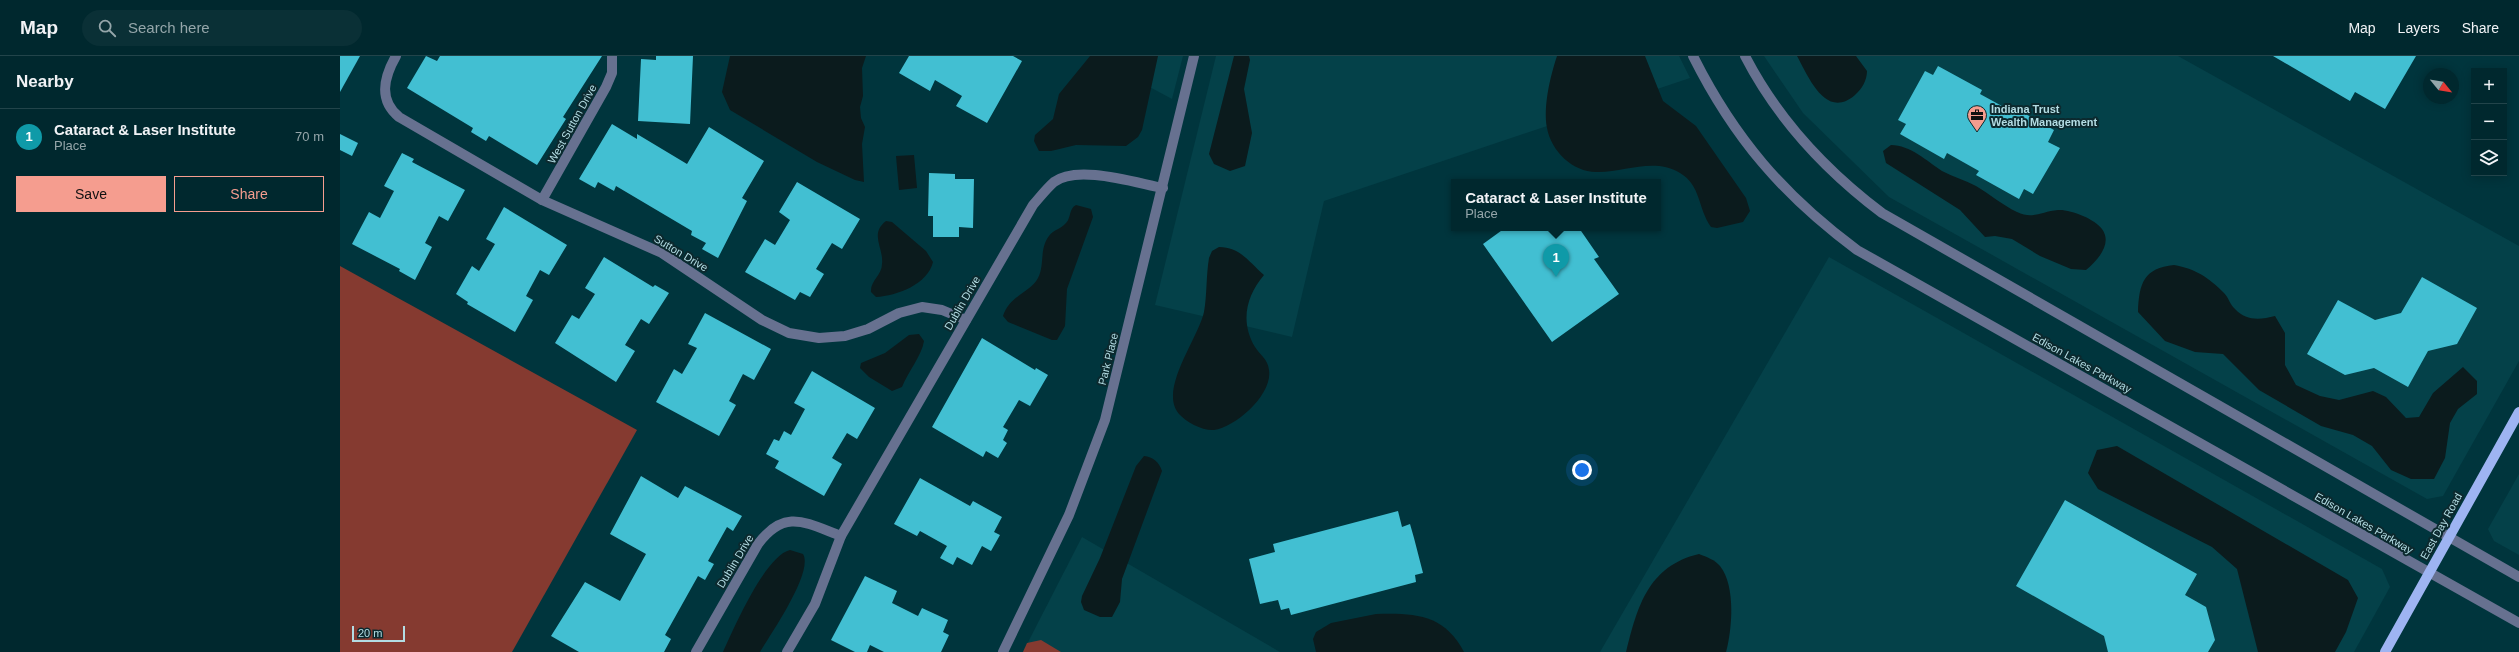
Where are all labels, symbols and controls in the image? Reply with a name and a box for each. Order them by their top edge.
search box [82,10,362,46]
text: Map [20,17,58,38]
icon: search [96,17,118,39]
text: Search here [128,19,210,36]
text: Map [2348,20,2376,36]
text: Layers [2398,20,2440,36]
text: Share [2462,20,2499,36]
north arrow [2423,68,2459,104]
map controls [2471,68,2507,176]
button: + [2471,68,2507,104]
text: Nearby [16,72,74,91]
street label: West Sutton Drive [545,82,599,166]
place label: Indiana Trust Wealth Management [1991,103,2097,128]
office icon: Indiana Trust Wealth Management [1966,104,1988,132]
button: − [2471,104,2507,140]
text: Cataract & Laser Institute [54,121,236,138]
text: 1 [25,129,33,144]
text: 70 m [295,129,324,144]
text: Place [54,138,87,153]
button: layers [2471,140,2507,176]
button: Save [16,176,166,212]
button: Share [174,176,324,212]
popup [1451,179,1661,231]
text: Cataract & Laser Institute [1465,189,1647,206]
text: Place [1465,206,1498,221]
street label: Sutton Drive [652,232,710,274]
pin: 1 [1543,244,1569,277]
street label: Dublin Drive [942,274,982,332]
street label: Edison Lakes Parkway [2030,331,2134,395]
street label: Park Place [1096,332,1120,386]
your location [1572,460,1592,480]
street label: Edison Lakes Parkway [2313,490,2416,556]
street label: East Day Road [2418,491,2464,561]
street label: Dublin Drive [714,532,756,590]
scale bar [352,624,405,643]
text: 20 m [358,627,382,639]

